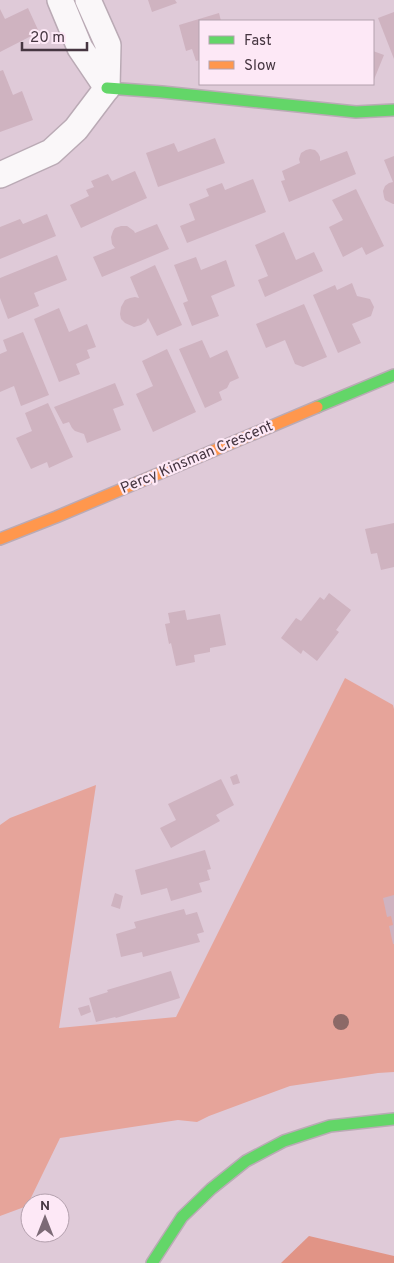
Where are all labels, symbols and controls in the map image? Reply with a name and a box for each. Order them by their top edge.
scale bar [22,20,88,52]
legend [199,20,374,85]
text: 20 m [30,29,65,48]
text: Fast [244,32,272,51]
text: Slow [244,57,276,76]
street label: Percy Kinsman Crescent [118,417,276,499]
north arrow [20,1193,70,1243]
text: N [40,1198,50,1215]

